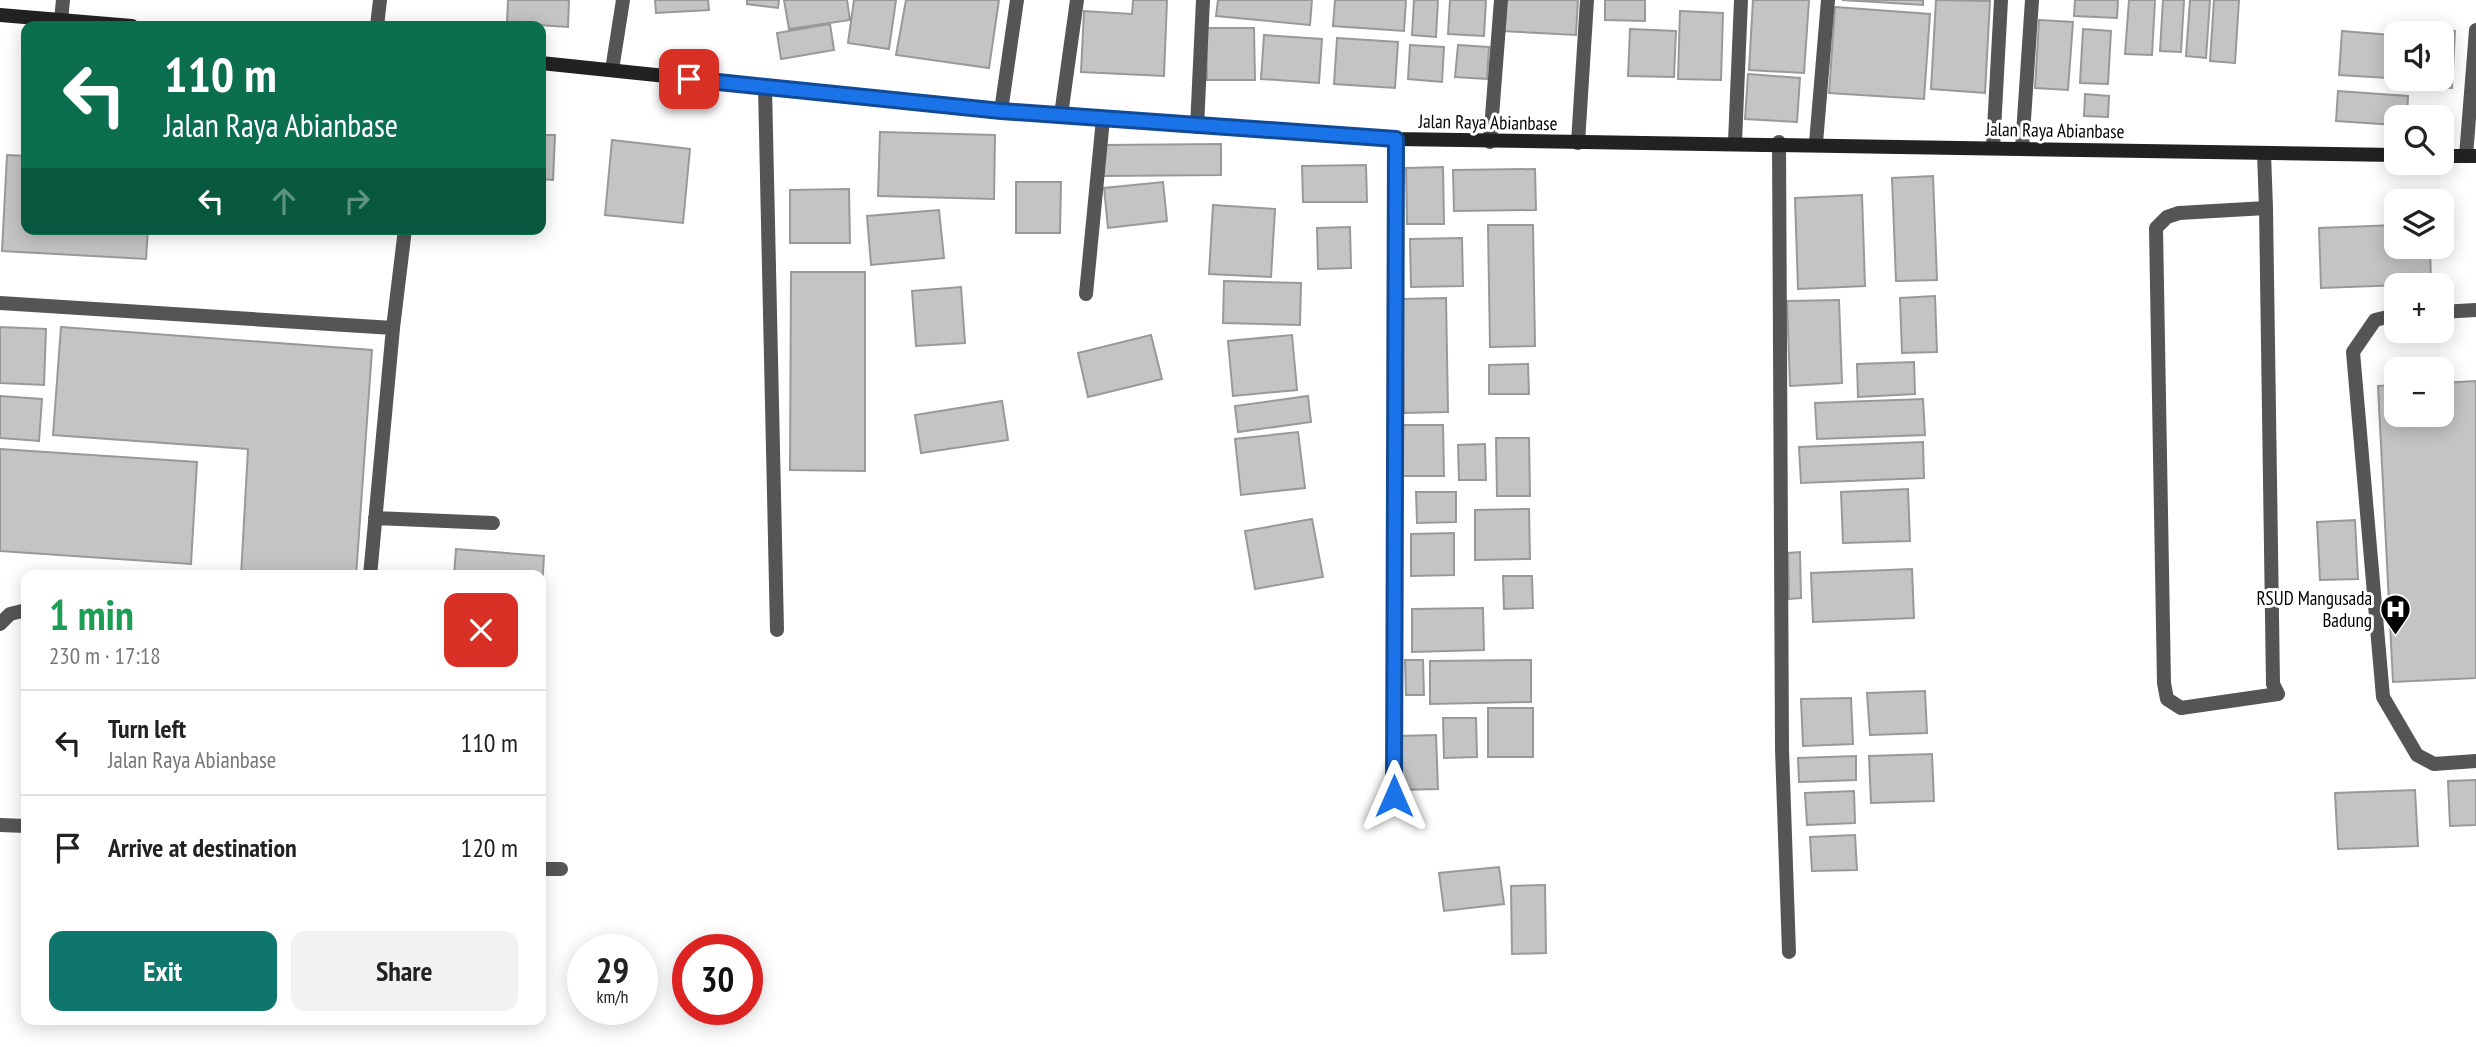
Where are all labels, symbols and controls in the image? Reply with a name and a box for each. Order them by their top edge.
map controls [2384,21,2454,427]
button: sound [2384,21,2454,91]
text: 110 m [164,42,277,106]
icon: left [49,49,140,140]
pin [659,49,719,109]
icon: arrive [670,60,708,98]
text: Jalan Raya Abianbase [164,104,398,146]
button: search [2384,105,2454,175]
street label: Jalan Raya Abianbase [1417,109,1558,135]
street label: Jalan Raya Abianbase [1984,117,2125,143]
icon: left [192,182,230,220]
icon: ahead [265,182,303,220]
icon: right [338,182,376,220]
button: layers [2384,189,2454,259]
button: + [2384,273,2454,343]
button: − [2384,357,2454,427]
place label: RSUD Mangusada Badung [2256,586,2372,632]
text: 1 min [49,587,134,642]
hospital icon: RSUD Mangusada Badung [2378,592,2412,636]
button: close [444,593,518,667]
text: 230 m · 17:18 [49,641,161,670]
text: Turn left [108,712,186,745]
icon: left [49,724,87,762]
text: 110 m [460,726,518,759]
text: Jalan Raya Abianbase [108,745,276,774]
position arrow [1357,759,1431,833]
icon: arrive [49,829,87,867]
text: Arrive at destination [108,831,297,864]
text: 120 m [460,831,518,864]
button: Exit [49,931,277,1011]
button: Share [291,931,518,1011]
speed limit sign: 30 [672,934,763,1025]
text: 29 [596,947,629,993]
text: km/h [597,985,628,1008]

